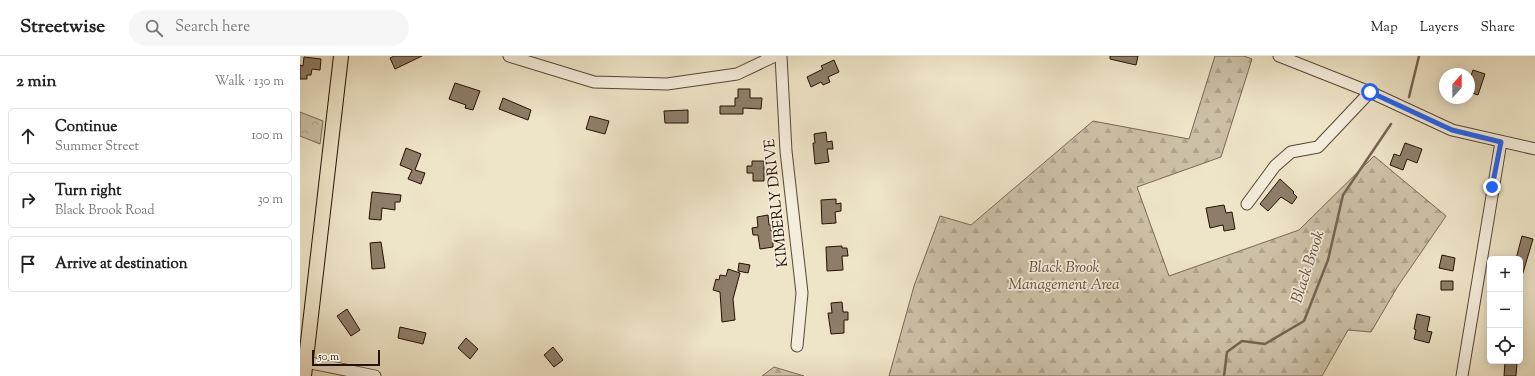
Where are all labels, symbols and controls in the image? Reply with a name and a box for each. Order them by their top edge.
search box [129,10,409,46]
text: Streetwise [20,14,105,41]
icon: search [143,17,165,39]
text: Search here [175,17,250,38]
text: Map [1371,18,1398,38]
text: Layers [1420,18,1458,38]
text: Share [1480,18,1515,38]
north arrow [1439,68,1475,104]
text: 2 min [16,70,57,94]
text: Walk · 130 m [215,73,284,91]
route start [1361,83,1379,101]
text: Continue [55,117,117,138]
icon: ahead [17,125,39,147]
text: 100 m [251,127,283,145]
text: Summer Street [55,138,139,156]
street label: KIMBERLY DRIVE [760,138,794,268]
route end [1483,178,1501,196]
text: Turn right [55,181,121,202]
icon: right [17,189,39,211]
text: 30 m [257,191,283,209]
text: Black Brook Road [55,202,155,220]
water label: Black Brook [1286,228,1332,306]
icon: arrive [17,253,39,275]
text: Arrive at destination [55,254,188,275]
map controls [1487,256,1523,364]
button: + [1487,256,1523,292]
park label: Black Brook Management Area [1008,258,1120,296]
button: − [1487,292,1523,328]
button: locate [1487,328,1523,364]
scale bar [312,348,380,367]
text: 50 m [318,349,339,365]

